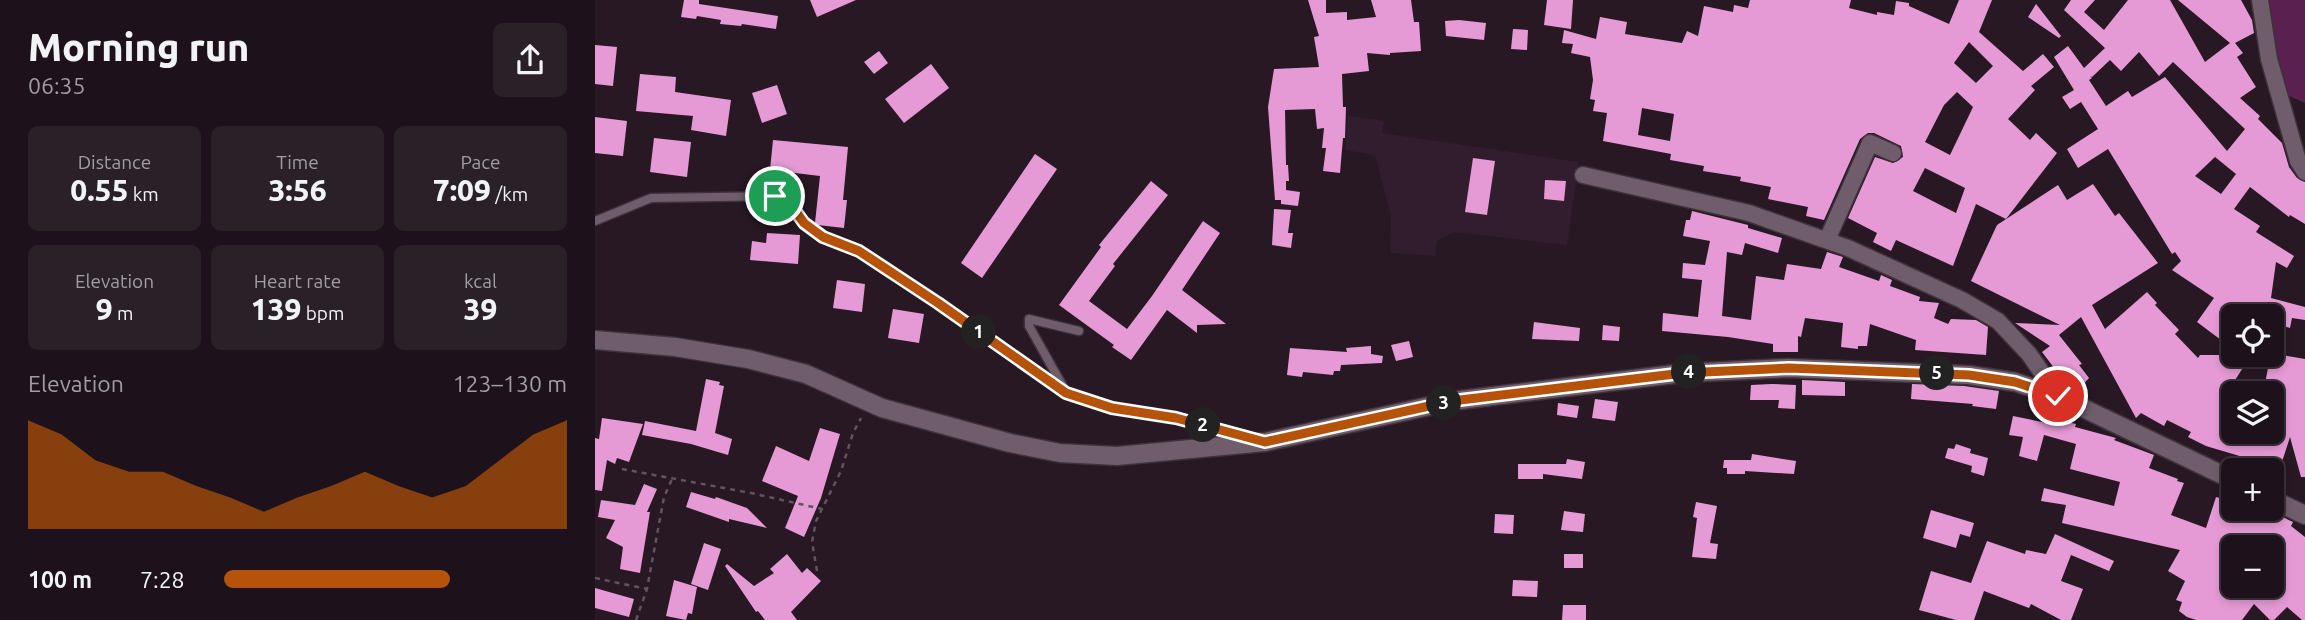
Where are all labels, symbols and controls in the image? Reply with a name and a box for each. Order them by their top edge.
button: share [493,23,567,97]
text: Morning run [28,26,249,68]
text: 06:35 [28,73,86,98]
text: Distance [78,151,151,173]
text: Time [276,151,319,173]
text: Pace [460,151,501,173]
pin [745,166,805,226]
text: 0.55 [70,173,128,207]
text: 3:56 [268,173,327,207]
text: 7:09 [433,173,491,207]
icon: arrive [756,177,794,215]
text: km [128,183,159,205]
text: /km [491,183,528,205]
text: Elevation [75,270,154,292]
text: Heart rate [254,270,341,292]
text: kcal [464,270,497,292]
text: 9 [96,292,113,326]
text: 139 [251,292,301,326]
text: 39 [464,292,497,326]
text: m [113,302,133,324]
text: bpm [301,302,344,324]
map controls [2221,304,2284,598]
button: locate [2221,304,2284,367]
pin: 1 [961,314,997,350]
text: 1 [973,320,984,342]
pin: 4 [1671,354,1707,390]
pin: 5 [1919,356,1955,390]
text: 4 [1683,360,1694,382]
text: 5 [1931,361,1942,383]
pin [2028,366,2088,426]
text: Elevation [28,371,124,396]
text: 123–130 m [453,371,567,396]
icon: check [2039,377,2077,415]
button: layers [2221,381,2284,444]
pin: 3 [1427,386,1461,420]
text: 3 [1438,391,1449,413]
pin: 2 [1185,408,1221,442]
text: 2 [1197,413,1208,435]
button: + [2221,458,2284,521]
button: − [2221,535,2284,598]
text: 100 m [28,567,92,592]
text: 7:28 [140,567,185,592]

